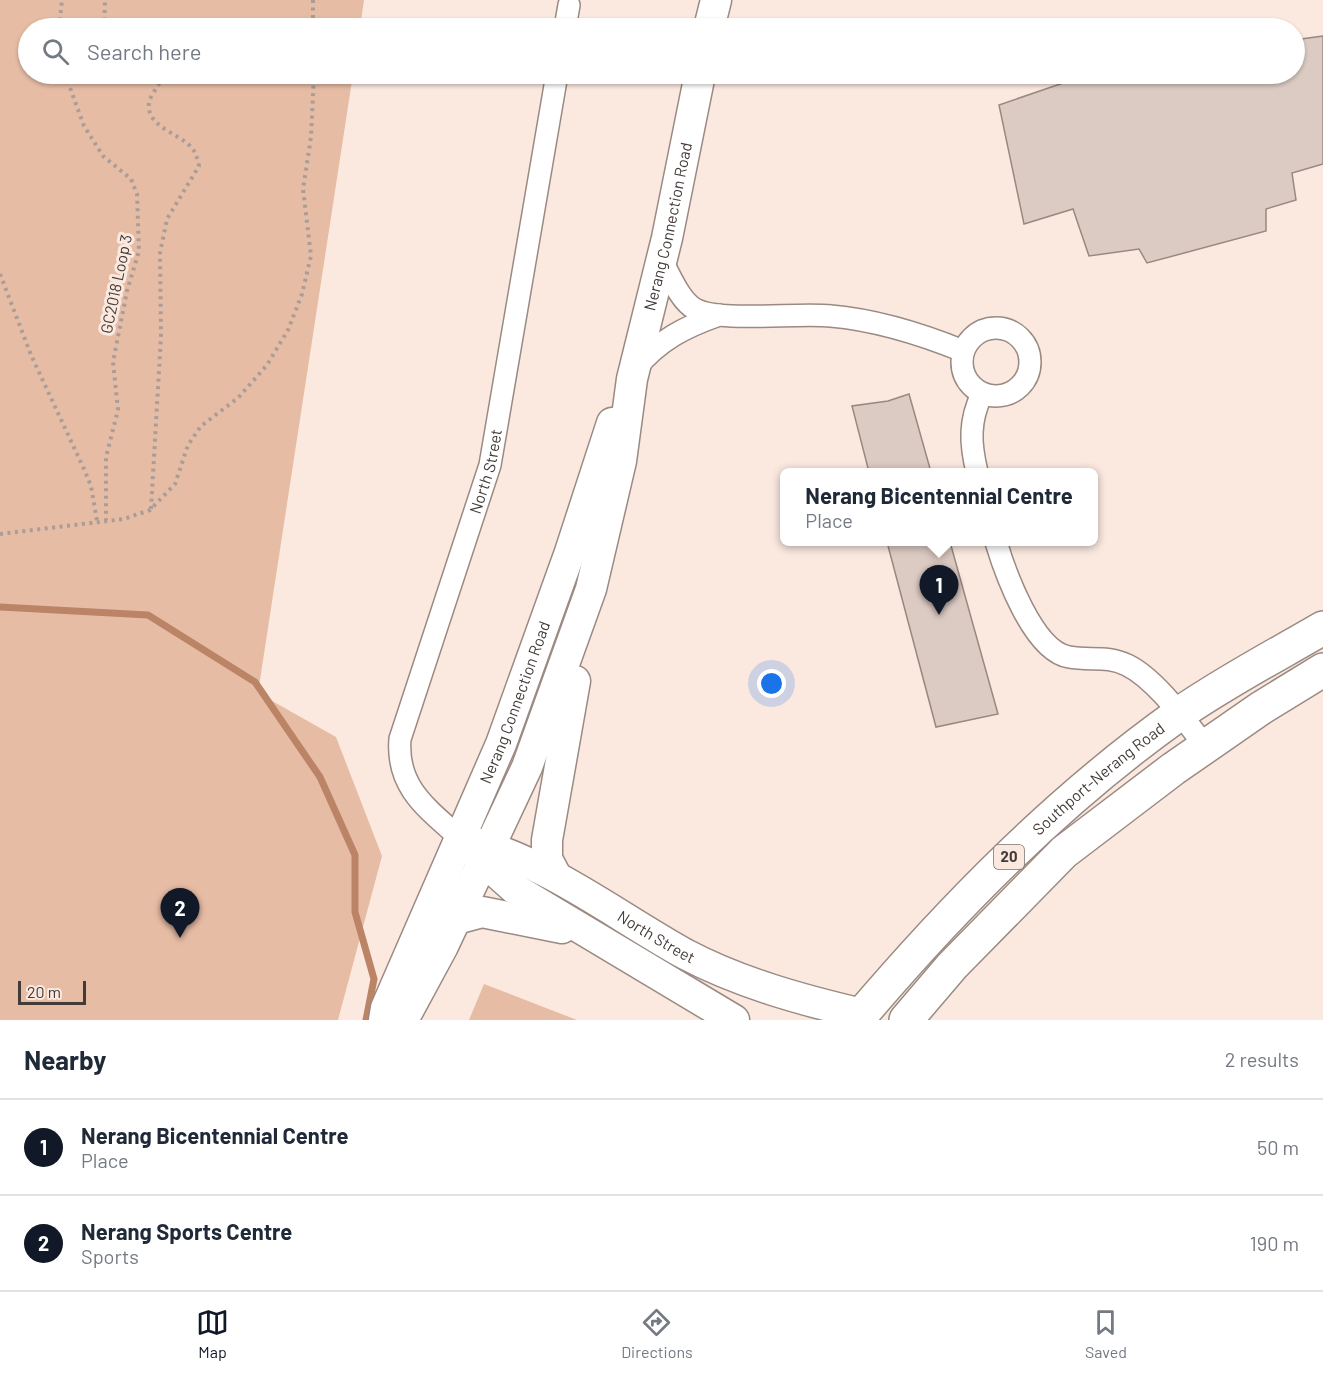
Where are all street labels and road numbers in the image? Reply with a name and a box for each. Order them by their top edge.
street label: Nerang Connection Road [639,140,695,312]
street label: GC2018 Loop 3 [96,233,135,335]
street label: North Street [465,427,505,516]
street label: Nerang Connection Road [475,618,553,786]
street label: Southport-Nerang Road [1028,718,1168,838]
road number: 20 [994,845,1024,869]
street label: North Street [614,906,698,967]

